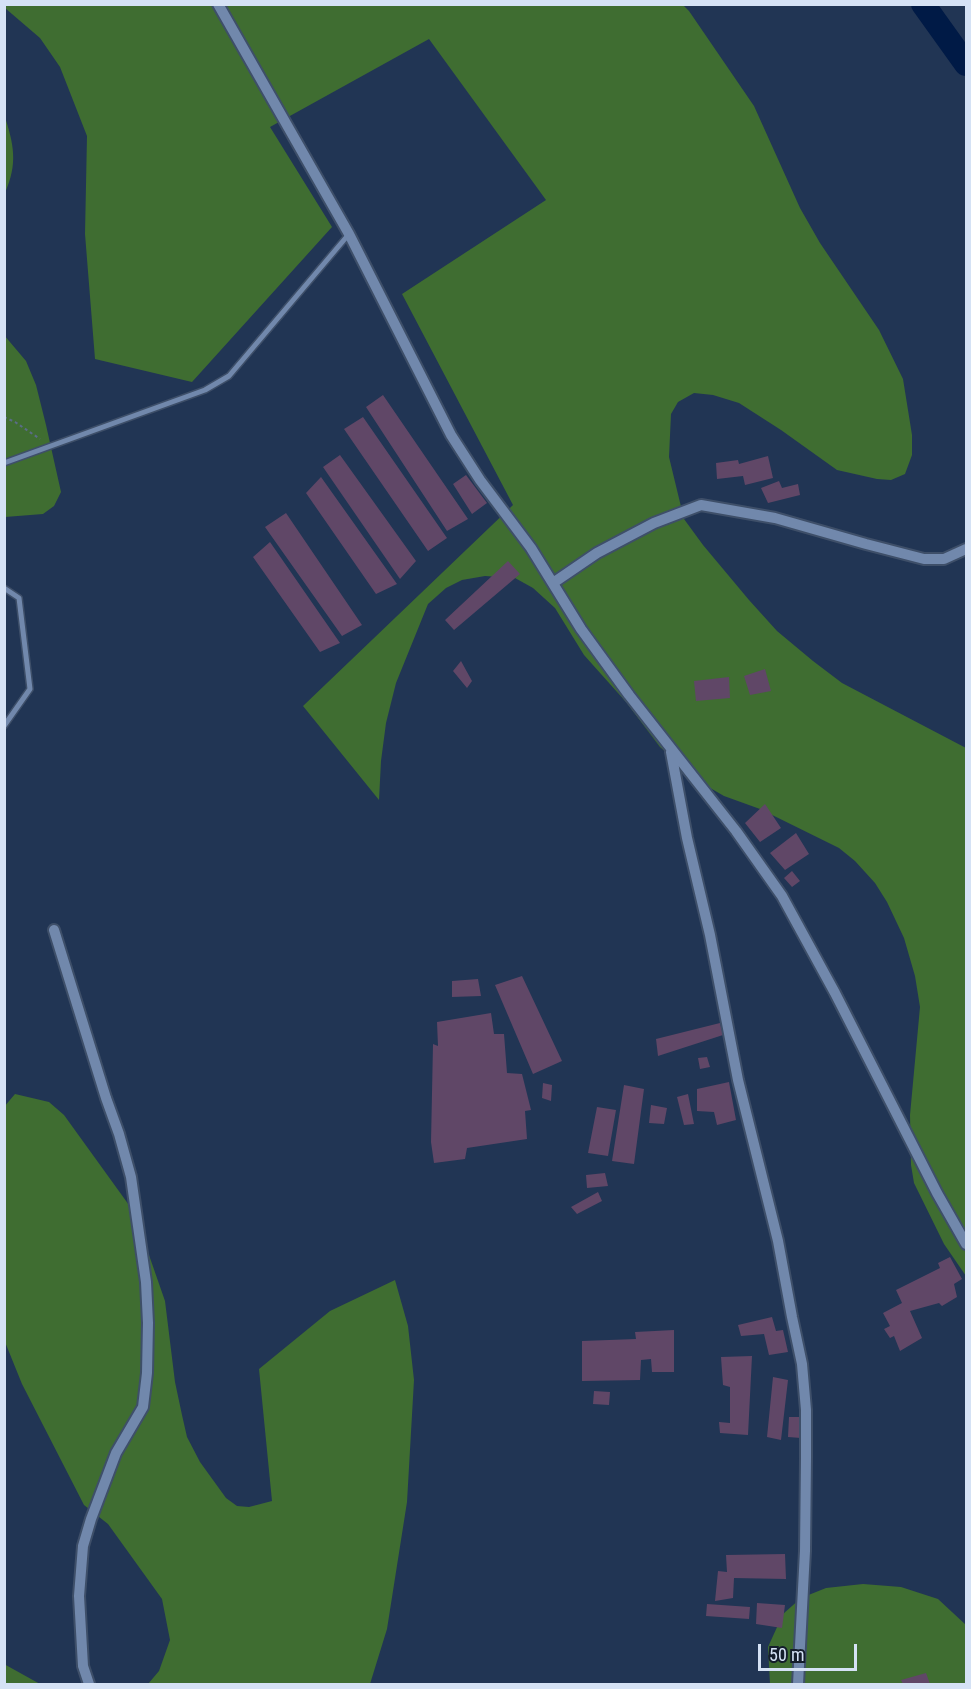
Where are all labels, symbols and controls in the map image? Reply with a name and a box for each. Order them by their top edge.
scale bar [761,1632,860,1670]
text: 50 m [769,1644,804,1665]

